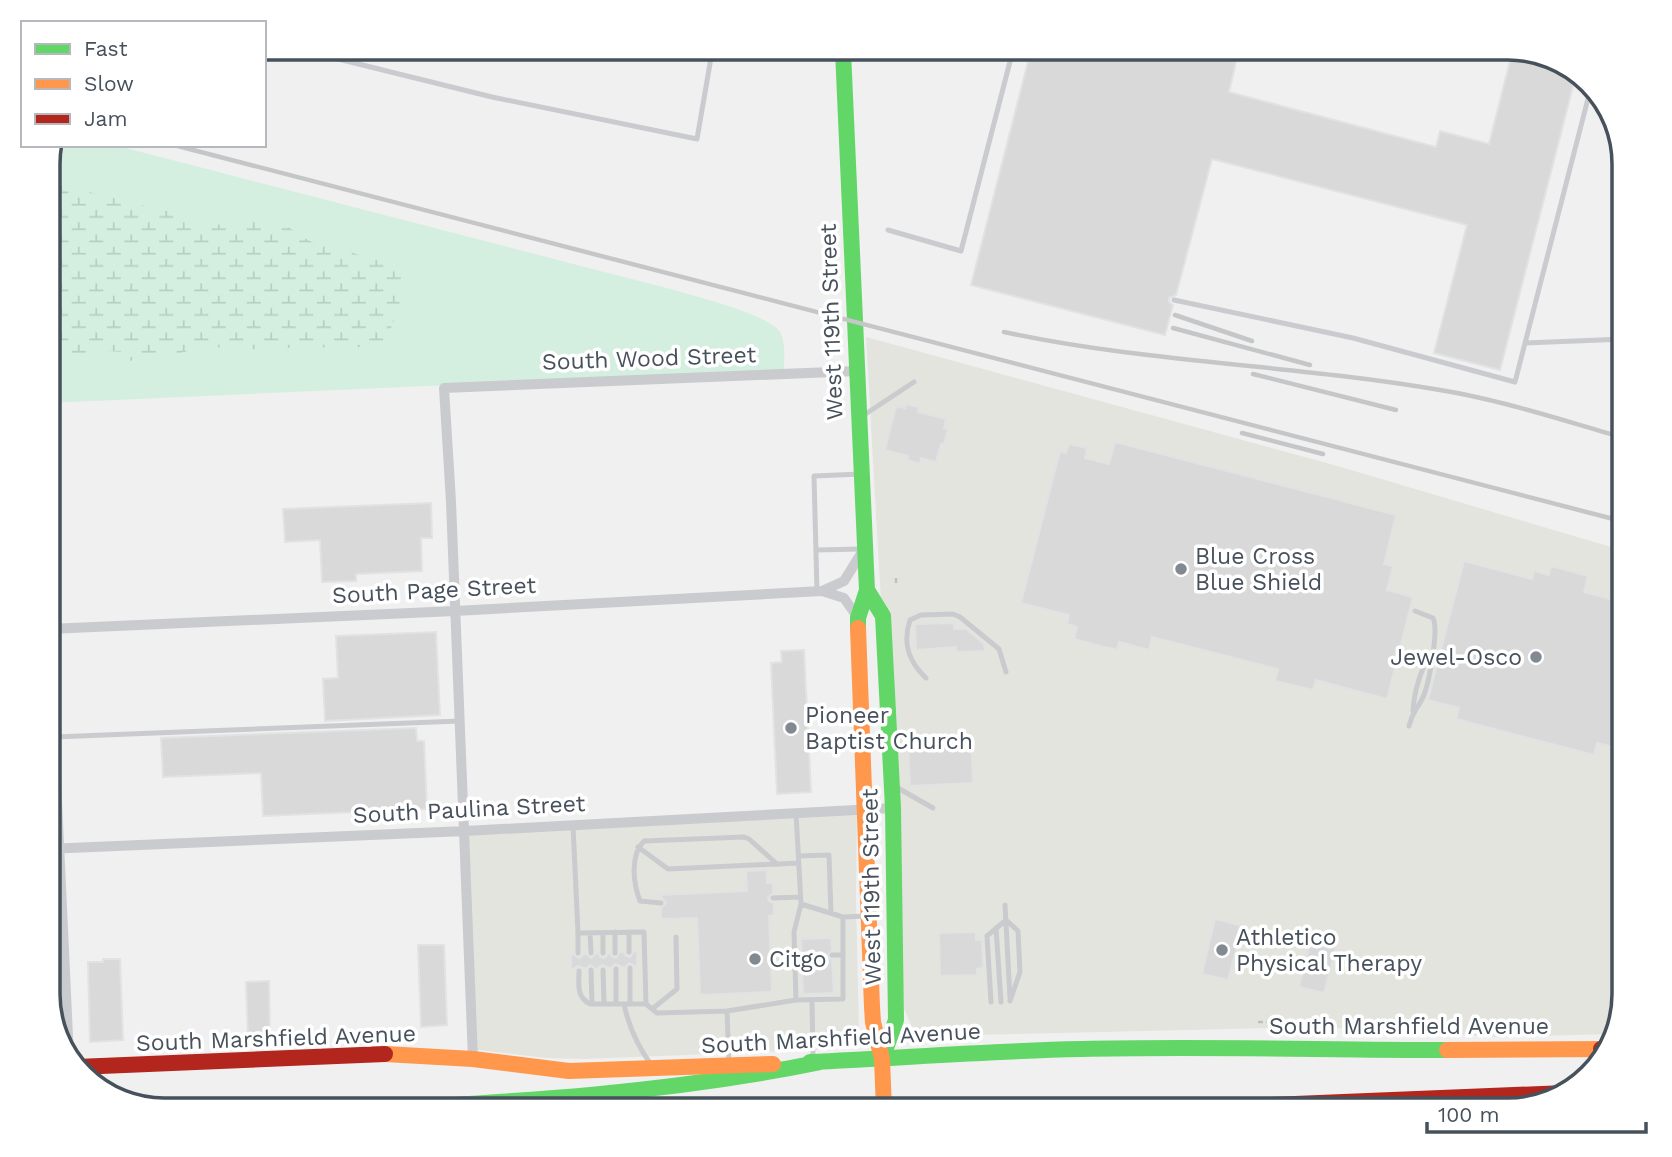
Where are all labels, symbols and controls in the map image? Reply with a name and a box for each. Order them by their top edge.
legend [21,21,266,147]
text: Fast [84,36,128,61]
text: Slow [84,71,134,96]
text: Jam [84,106,127,131]
street label: West 119th Street [815,223,848,421]
street label: South Wood Street [541,341,757,376]
place label: Blue Cross Blue Shield [1195,543,1322,596]
marker: Blue Cross Blue Shield [1173,561,1189,577]
street label: South Page Street [331,572,537,609]
place label: Jewel-Osco [1390,644,1522,671]
marker: Jewel-Osco [1528,649,1544,665]
place label: Pioneer Baptist Church [805,702,973,755]
marker: Pioneer Baptist Church [783,720,799,736]
street label: West 119th Street [856,788,887,986]
street label: South Paulina Street [352,790,586,829]
place label: Athletico Physical Therapy [1236,924,1422,977]
marker: Athletico Physical Therapy [1214,942,1230,958]
place label: Citgo [769,946,827,973]
marker: Citgo [747,951,763,967]
street label: South Marshfield Avenue [1269,1013,1549,1040]
street label: South Marshfield Avenue [700,1018,982,1059]
street label: South Marshfield Avenue [136,1020,417,1057]
scale bar [1427,1090,1646,1134]
text: 100 m [1438,1102,1500,1127]

